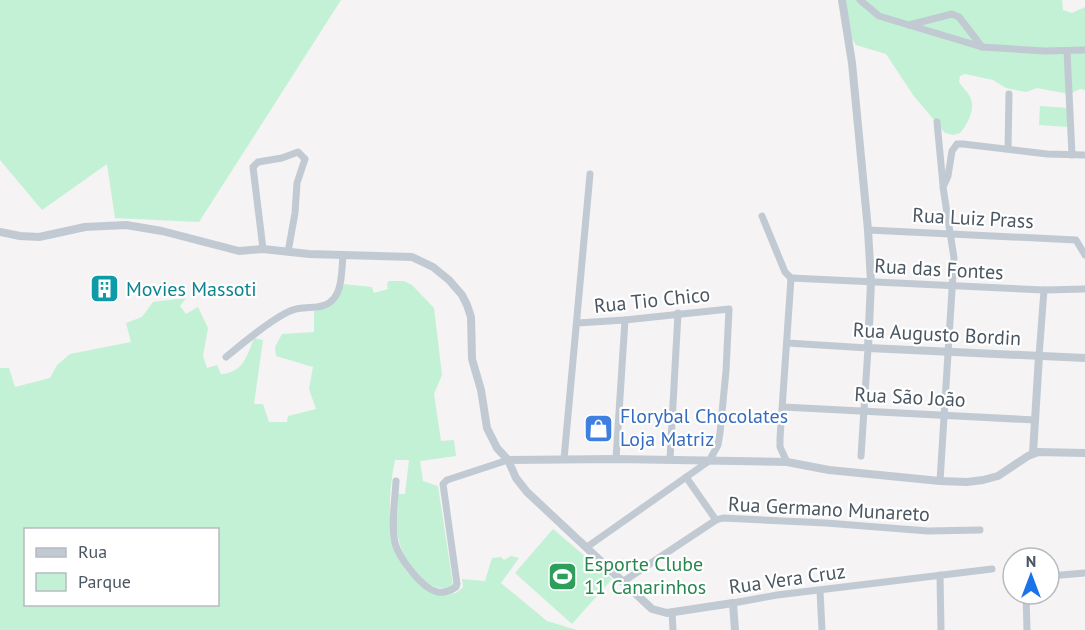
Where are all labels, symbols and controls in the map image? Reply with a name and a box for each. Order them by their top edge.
street label: Rua Luiz Prass [912,202,1034,234]
street label: Rua das Fontes [874,253,1004,285]
building icon: Movies Massoti [89,273,121,305]
place label: Movies Massoti [126,276,257,302]
street label: Rua Tio Chico [593,281,711,319]
street label: Rua Augusto Bordin [852,317,1022,351]
street label: Rua São João [854,381,966,413]
place label: Florybal Chocolates Loja Matriz [620,403,788,452]
shop icon: Florybal Chocolates Loja Matriz [583,412,615,444]
street label: Rua Germano Munareto [728,491,930,527]
legend [24,528,219,606]
text: Rua [78,540,107,563]
north arrow [1001,546,1061,606]
place label: Esporte Clube 11 Canarinhos [584,551,706,600]
text: N [1026,551,1036,571]
street label: Rua Vera Cruz [727,558,847,600]
sports icon: Esporte Clube 11 Canarinhos [547,560,579,592]
text: Parque [78,570,131,593]

